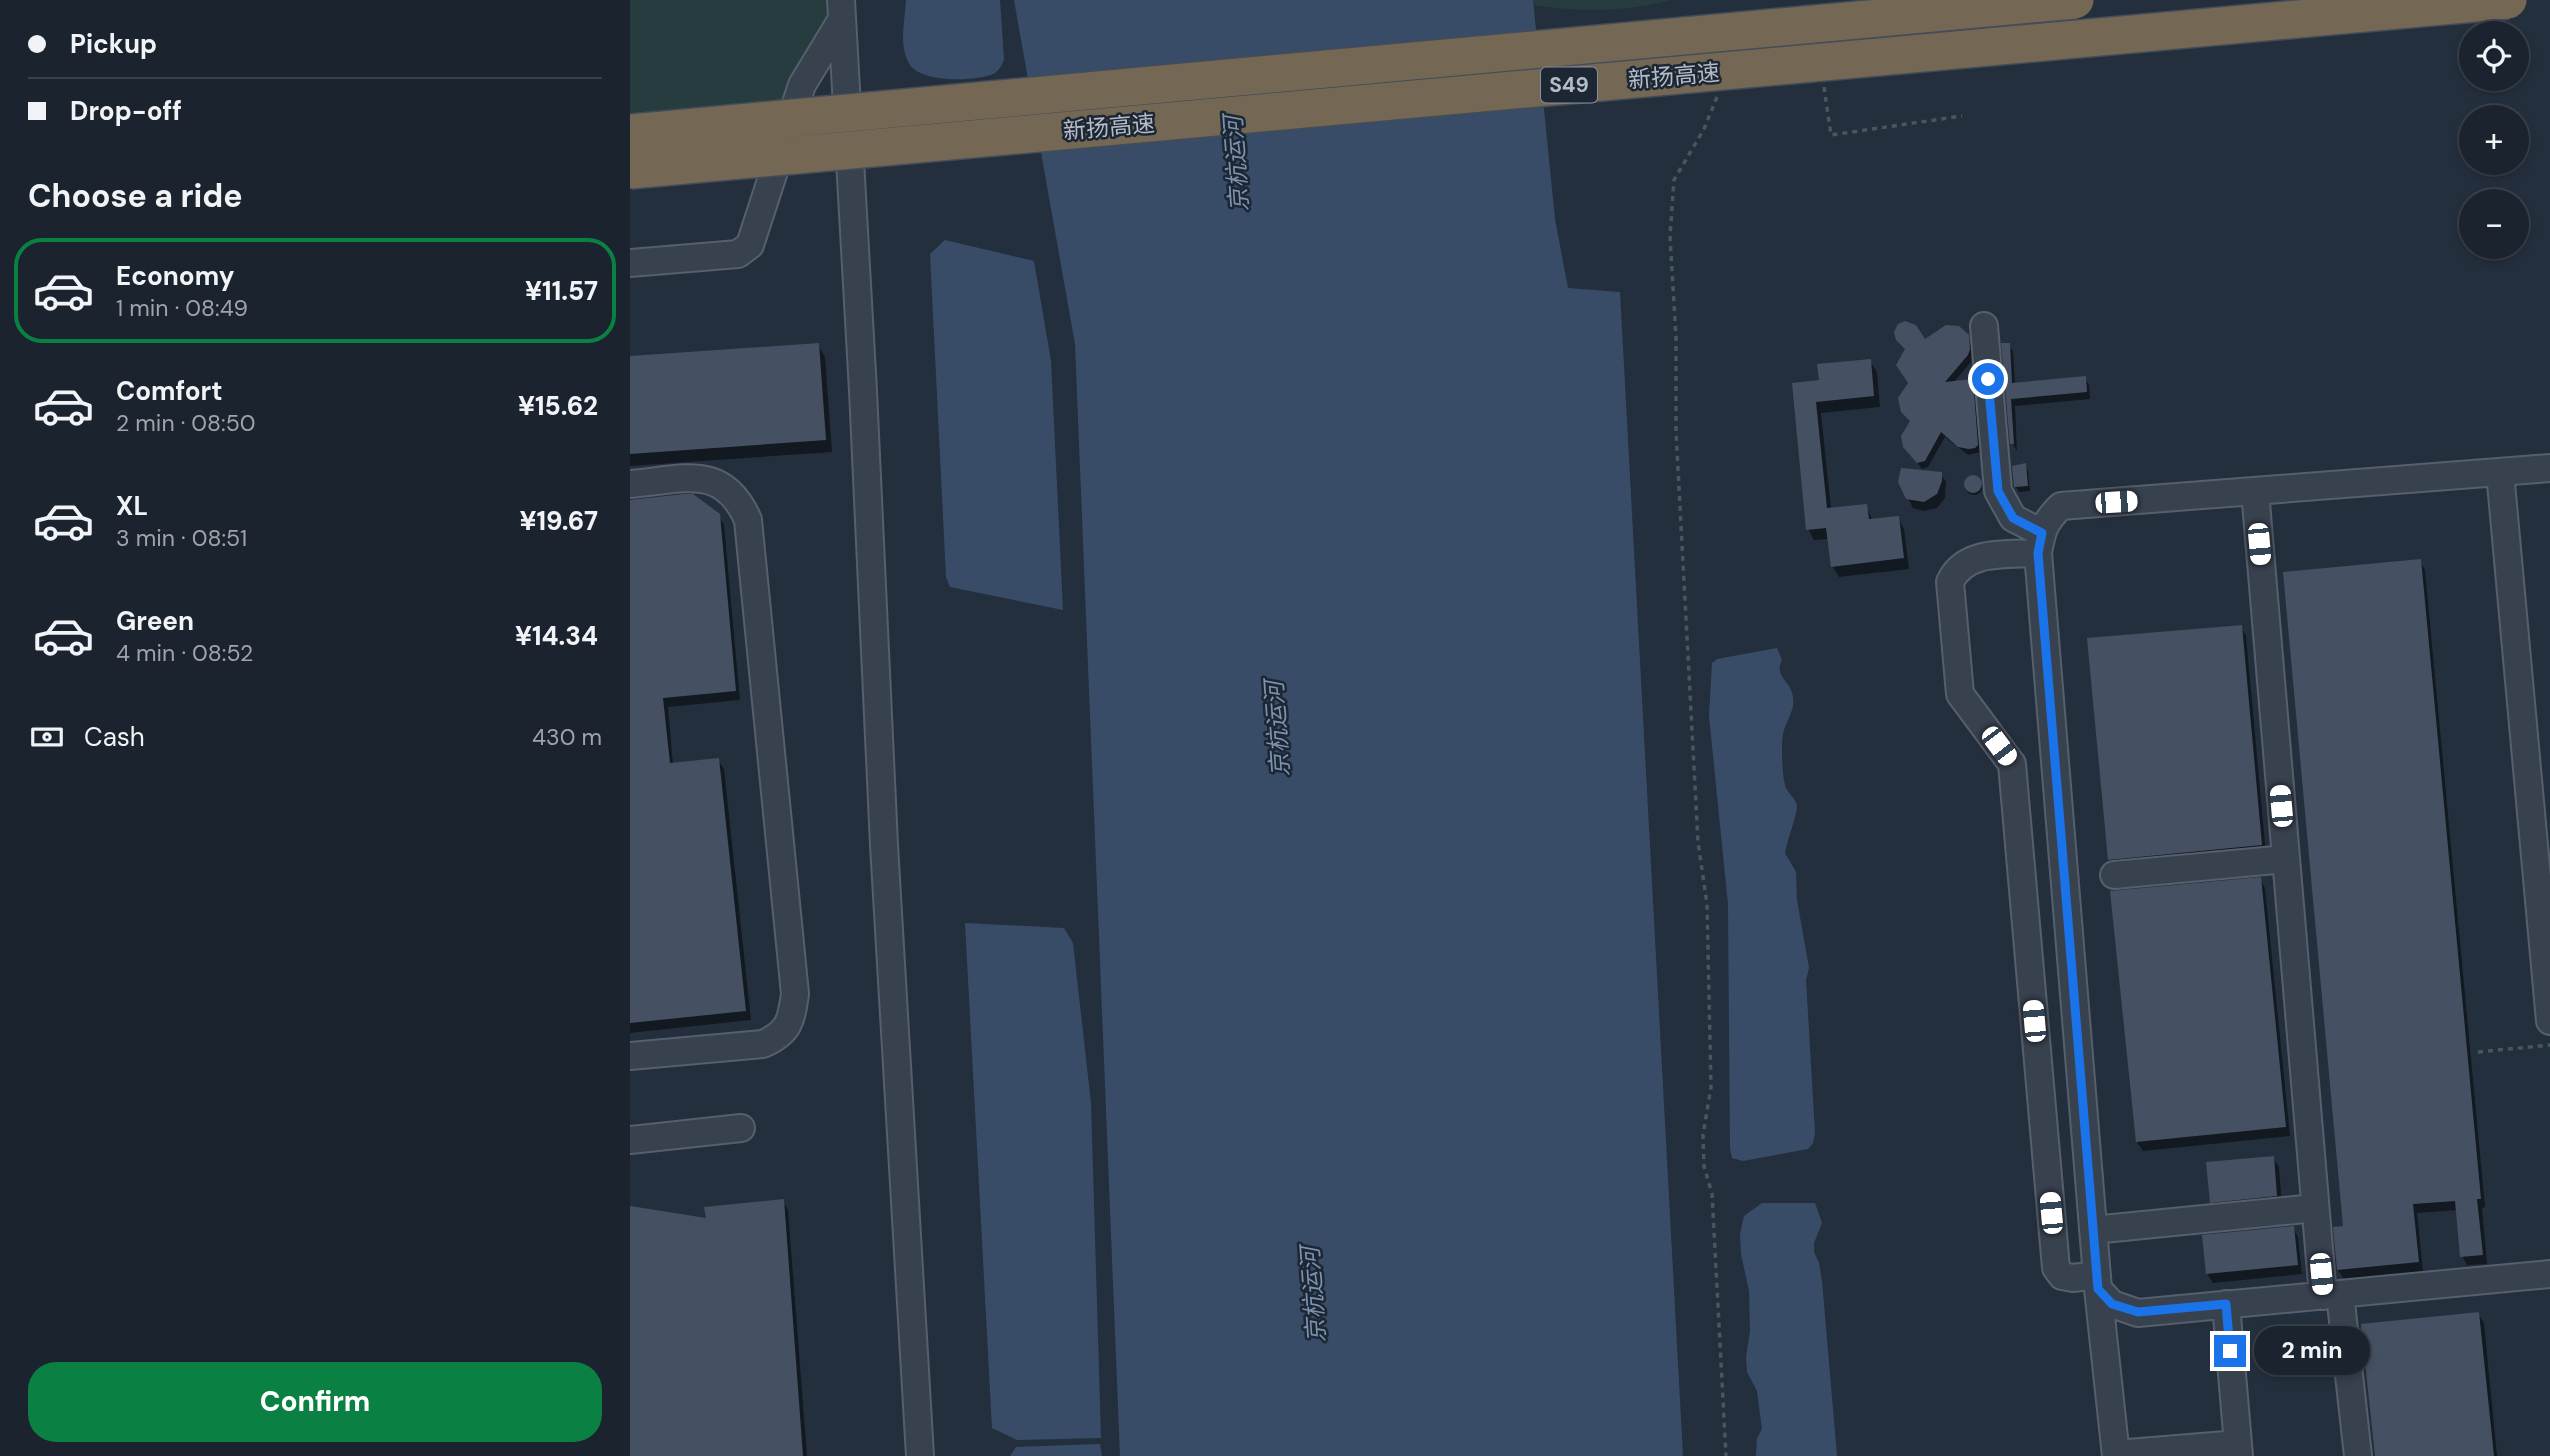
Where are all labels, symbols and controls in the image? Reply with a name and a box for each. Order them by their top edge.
map controls [2459,21,2529,259]
button: locate [2459,21,2529,91]
text: Pickup [70,27,157,61]
street label: 新扬高速 [1627,57,1721,95]
road number: S49 [1541,68,1597,102]
text: Drop-off [70,94,182,128]
button: + [2459,105,2529,175]
street label: 新扬高速 [1062,108,1156,146]
water label: 京杭运河 [1217,111,1255,213]
text: Choose a ride [28,175,243,217]
button: − [2459,189,2529,259]
icon: car [32,259,95,322]
text: Economy [116,259,234,293]
text: ¥11.57 [525,274,598,308]
text: 1 min · 08:49 [116,293,248,323]
route start [1972,363,2004,395]
icon: car [32,374,95,437]
text: Comfort [116,374,222,408]
text: ¥15.62 [518,389,598,423]
text: 2 min · 08:50 [116,408,256,438]
icon: car [32,489,95,552]
text: XL [116,489,148,523]
car [2095,490,2138,514]
text: ¥19.67 [520,504,598,538]
car [2247,522,2272,566]
text: 3 min · 08:51 [116,523,247,553]
icon: car [32,604,95,667]
text: Green [116,604,194,638]
text: ¥14.34 [515,619,598,653]
text: 4 min · 08:52 [116,638,253,668]
water label: 京杭运河 [1258,676,1296,778]
icon: cash [28,718,66,756]
text: Cash [84,720,145,754]
text: 430 m [532,722,602,752]
car [1978,723,2021,769]
car [2269,784,2294,828]
car [2022,999,2047,1043]
car [2039,1191,2064,1235]
water label: 京杭运河 [1294,1242,1332,1344]
car [2309,1252,2334,1296]
callout: 2 min [2254,1326,2370,1376]
route end [2214,1335,2246,1367]
text: 2 min [2281,1335,2343,1365]
button: Confirm [28,1362,602,1442]

